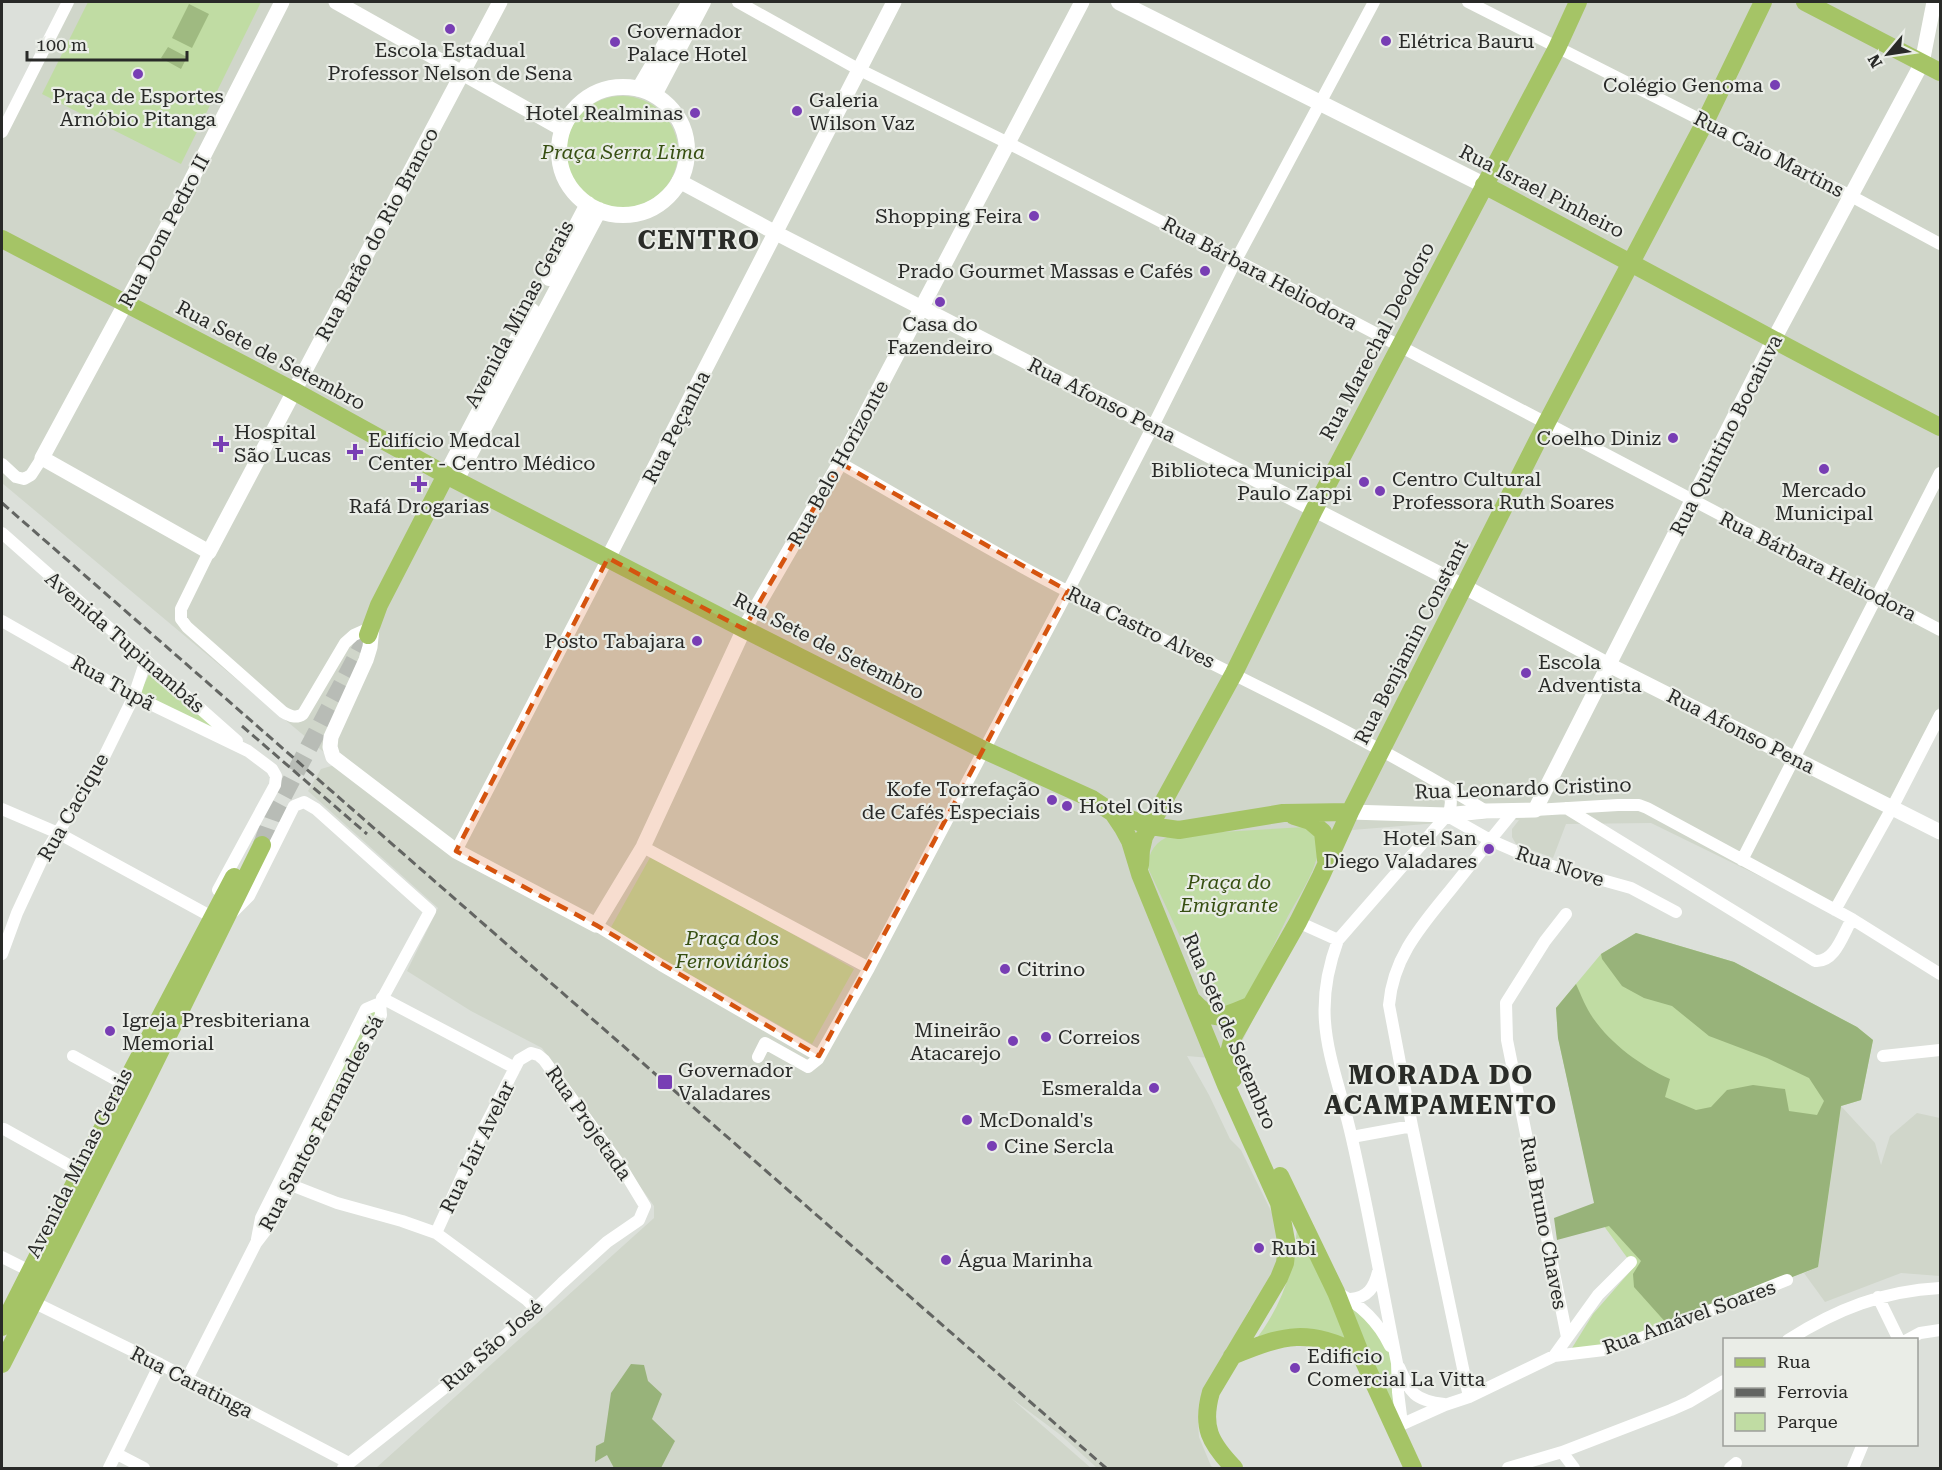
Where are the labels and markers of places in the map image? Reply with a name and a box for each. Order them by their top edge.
place label: Governador Palace Hotel [627,19,747,66]
marker: Escola Estadual Professor Nelson de Sena [443,22,457,36]
place label: Elétrica Bauru [1398,29,1535,53]
marker: Elétrica Bauru [1379,34,1393,48]
marker: Governador Palace Hotel [608,35,622,49]
place label: Escola Estadual Professor Nelson de Sena [328,38,573,85]
marker: Praça de Esportes Arnóbio Pitanga [131,67,145,81]
place label: Colégio Genoma [1603,73,1763,97]
marker: Colégio Genoma [1768,78,1782,92]
place label: Praça de Esportes Arnóbio Pitanga [52,84,224,131]
place label: Galeria Wilson Vaz [809,88,914,135]
place label: Hotel Realminas [526,101,683,125]
marker: Galeria Wilson Vaz [790,104,804,118]
marker: Hotel Realminas [688,106,702,120]
place label: Shopping Feira [875,204,1022,228]
marker: Shopping Feira [1027,209,1041,223]
place label: Prado Gourmet Massas e Cafés [897,259,1193,283]
marker: Prado Gourmet Massas e Cafés [1198,264,1212,278]
marker: Casa do Fazendeiro [933,295,947,309]
place label: Casa do Fazendeiro [887,312,993,359]
place label: Hospital São Lucas [234,420,331,467]
place label: Coelho Diniz [1537,426,1661,450]
place label: Edifício Medcal Center - Centro Médico [368,428,595,475]
marker: Coelho Diniz [1666,431,1680,445]
marker: Hospital São Lucas [212,435,230,453]
marker: Edifício Medcal Center - Centro Médico [346,443,364,461]
place label: Biblioteca Municipal Paulo Zappi [1151,458,1352,505]
marker: Mercado Municipal [1817,462,1831,476]
place label: Centro Cultural Professora Ruth Soares [1392,467,1614,514]
marker: Biblioteca Municipal Paulo Zappi [1357,475,1371,489]
marker: Rafá Drogarias [412,477,426,491]
place label: Mercado Municipal [1775,478,1873,525]
marker: Centro Cultural Professora Ruth Soares [1373,484,1387,498]
place label: Rafá Drogarias [349,494,489,518]
place label: Posto Tabajara [544,629,685,653]
marker: Posto Tabajara [690,634,704,648]
place label: Escola Adventista [1538,650,1642,697]
marker: Escola Adventista [1519,666,1533,680]
place label: Kofe Torrefação de Cafés Especiais [862,777,1040,824]
marker: Kofe Torrefação de Cafés Especiais [1045,793,1059,807]
place label: Hotel Oitis [1079,794,1183,818]
marker: Hotel Oitis [1060,799,1074,813]
place label: Hotel San Diego Valadares [1324,826,1477,873]
marker: Hotel San Diego Valadares [1482,842,1496,856]
place label: Citrino [1017,957,1085,981]
marker: Citrino [998,962,1012,976]
place label: Igreja Presbiteriana Memorial [122,1008,310,1055]
place label: Mineirão Atacarejo [910,1018,1001,1065]
marker: Igreja Presbiteriana Memorial [103,1024,117,1038]
place label: Correios [1058,1025,1140,1049]
marker: Correios [1039,1030,1053,1044]
marker: Mineirão Atacarejo [1006,1034,1020,1048]
place label: Governador Valadares [678,1058,793,1105]
marker: Governador Valadares [656,1073,674,1091]
place label: Esmeralda [1042,1076,1142,1100]
marker: Esmeralda [1147,1081,1161,1095]
place label: McDonald's [979,1108,1093,1132]
marker: McDonald's [960,1113,974,1127]
place label: Cine Sercla [1004,1134,1114,1158]
marker: Cine Sercla [985,1139,999,1153]
place label: Rubi [1271,1236,1316,1260]
marker: Rubi [1252,1241,1266,1255]
place label: Água Marinha [958,1248,1093,1272]
marker: Água Marinha [939,1253,953,1267]
place label: Edificio Comercial La Vitta [1307,1344,1485,1391]
marker: Edificio Comercial La Vitta [1288,1361,1302,1375]

